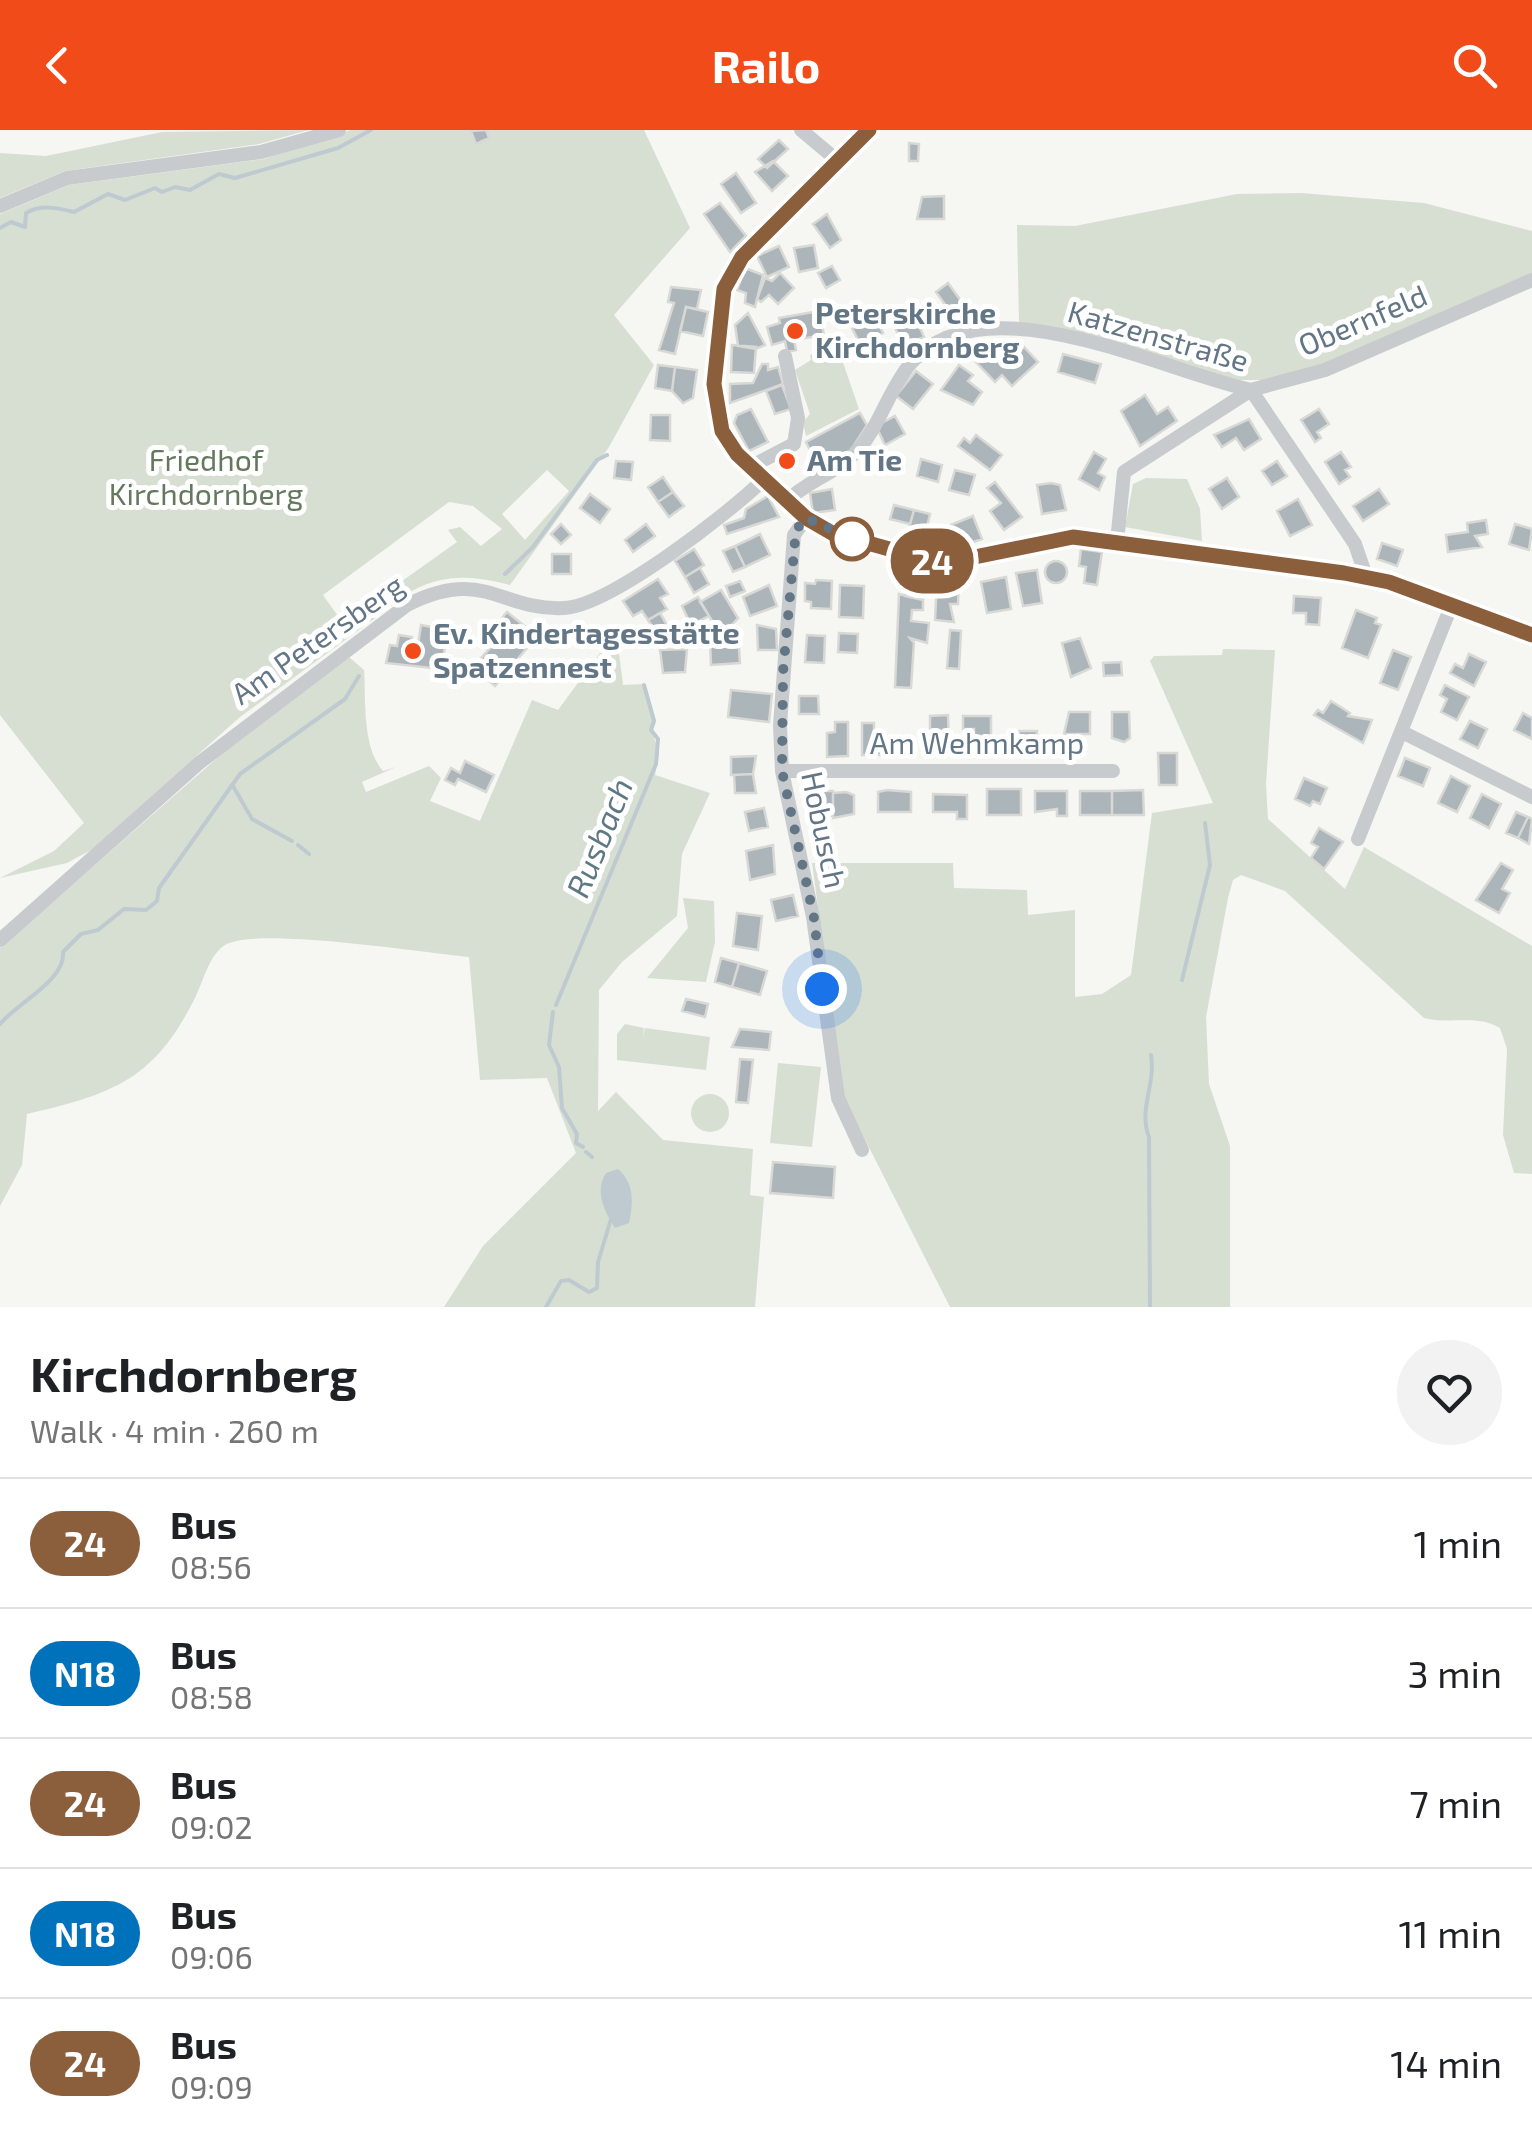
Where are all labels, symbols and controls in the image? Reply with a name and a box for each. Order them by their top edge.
icon: back [30,38,85,93]
text: Railo [712,38,820,92]
icon: search [1447,38,1502,93]
street label: Obernfeld [1293,276,1432,362]
street label: Katzenstraße [1064,292,1253,378]
place label: Peterskirche Kirchdornberg [815,294,1020,364]
marker: Peterskirche Kirchdornberg [784,320,806,342]
park label: Friedhof Kirchdornberg [109,441,303,511]
place label: Am Tie [807,441,902,477]
marker: Am Tie [776,450,798,472]
unlabelled marker [831,518,873,560]
line badge: 24 [887,528,977,594]
text: 24 [911,540,953,582]
street label: Am Petersberg [224,566,410,711]
place label: Ev. Kindertagesstätte Spatzennest [433,614,740,684]
marker: Ev. Kindertagesstätte Spatzennest [402,640,424,662]
street label: Am Wehmkamp [870,724,1084,760]
street label: Hobusch [795,768,855,891]
water label: Rusbach [557,772,639,902]
your location [797,964,847,1014]
button: heart [1397,1340,1502,1445]
text: Kirchdornberg [30,1344,357,1402]
text: Walk · 4 min · 260 m [30,1411,319,1449]
text: Bus [170,1501,237,1547]
text: 1 min [1414,1520,1502,1566]
text: 24 [64,1522,106,1564]
text: 08:56 [170,1547,252,1585]
text: Bus [170,1631,237,1677]
text: 3 min [1408,1650,1502,1696]
text: N18 [54,1652,116,1694]
text: 08:58 [170,1677,253,1715]
text: Bus [170,1761,237,1807]
text: 7 min [1409,1780,1502,1826]
text: 24 [64,1782,106,1824]
text: 09:02 [170,1807,252,1845]
text: Bus [170,1891,237,1937]
text: 11 min [1398,1910,1502,1956]
text: N18 [54,1912,116,1954]
text: 09:06 [170,1937,253,1975]
text: Bus [170,2021,237,2067]
text: 14 min [1390,2040,1502,2086]
text: 24 [64,2042,106,2084]
text: 09:09 [170,2067,253,2105]

